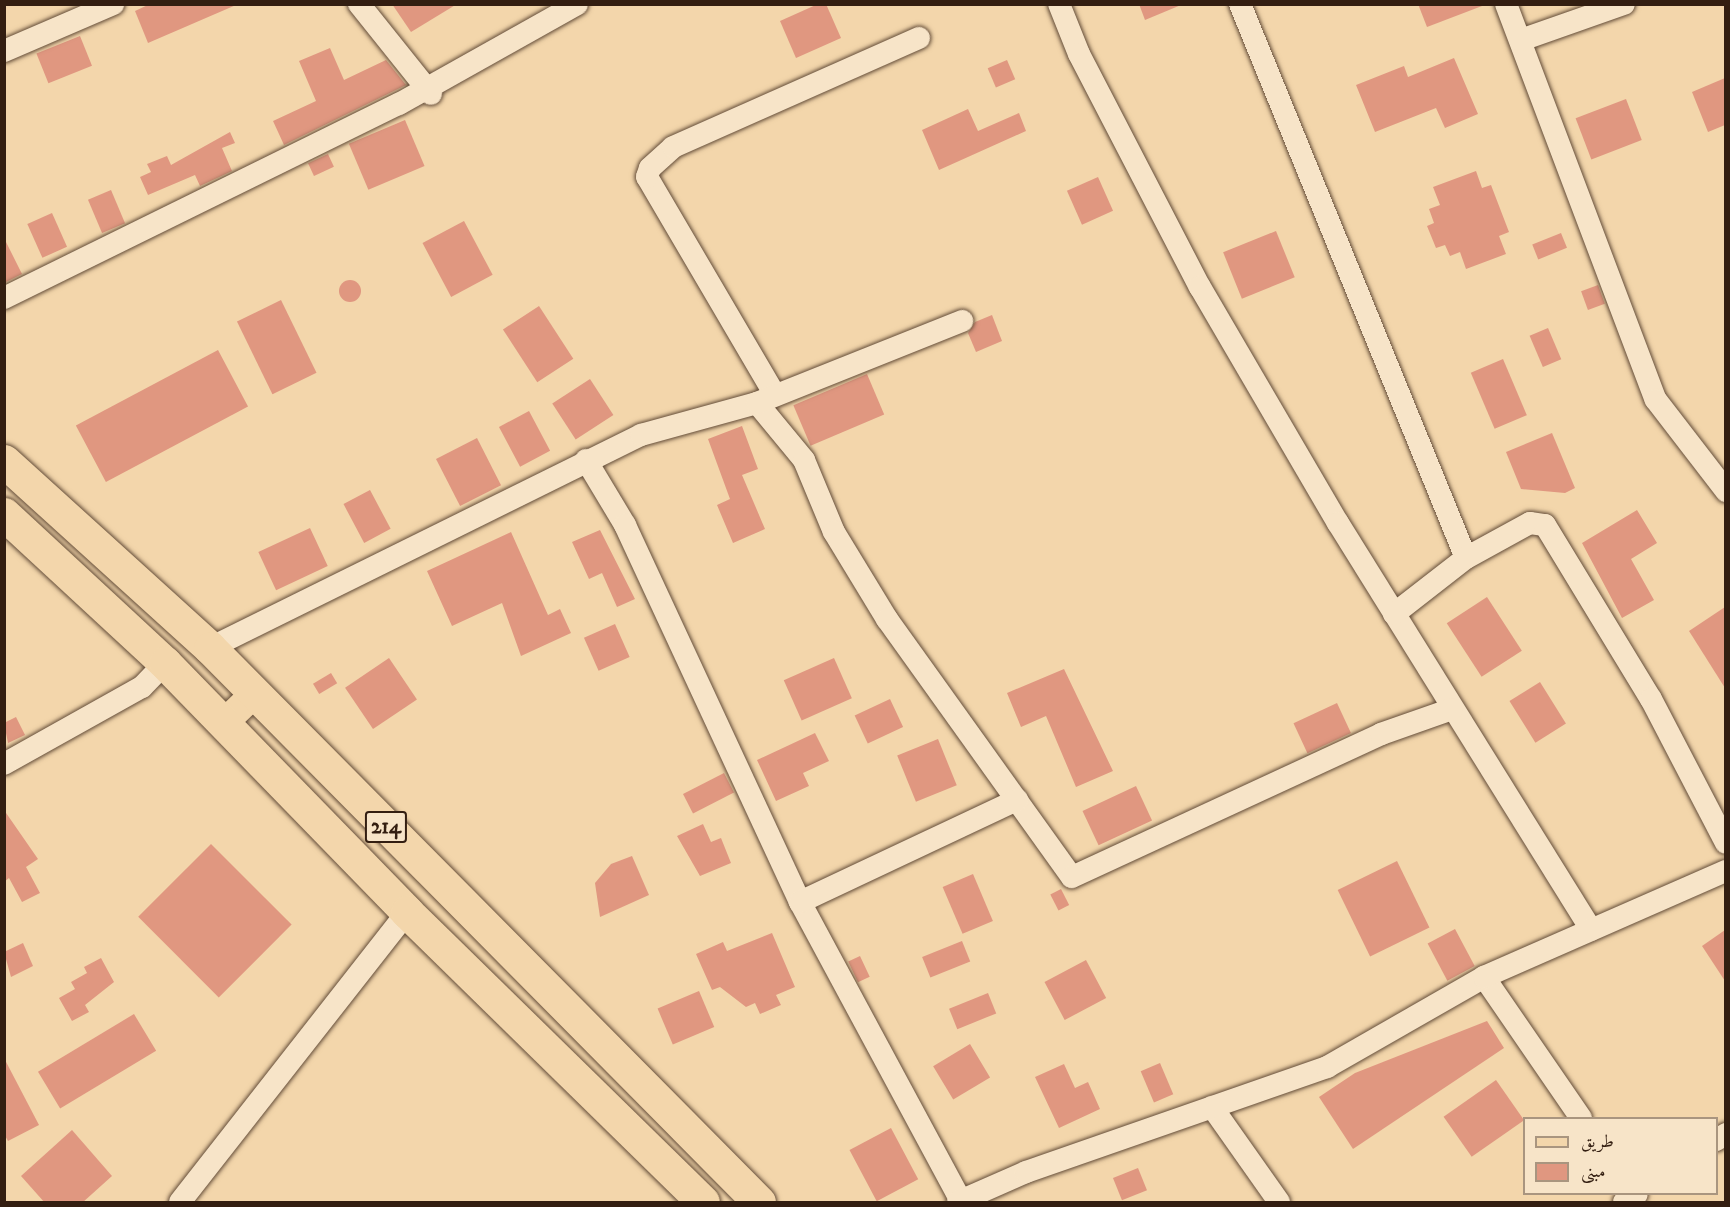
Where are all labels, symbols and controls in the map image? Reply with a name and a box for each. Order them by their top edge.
road number: 214 [364,809,408,845]
legend [1523,1117,1718,1195]
text: طريق [1581,1131,1614,1153]
text: مبنى [1581,1161,1606,1183]

